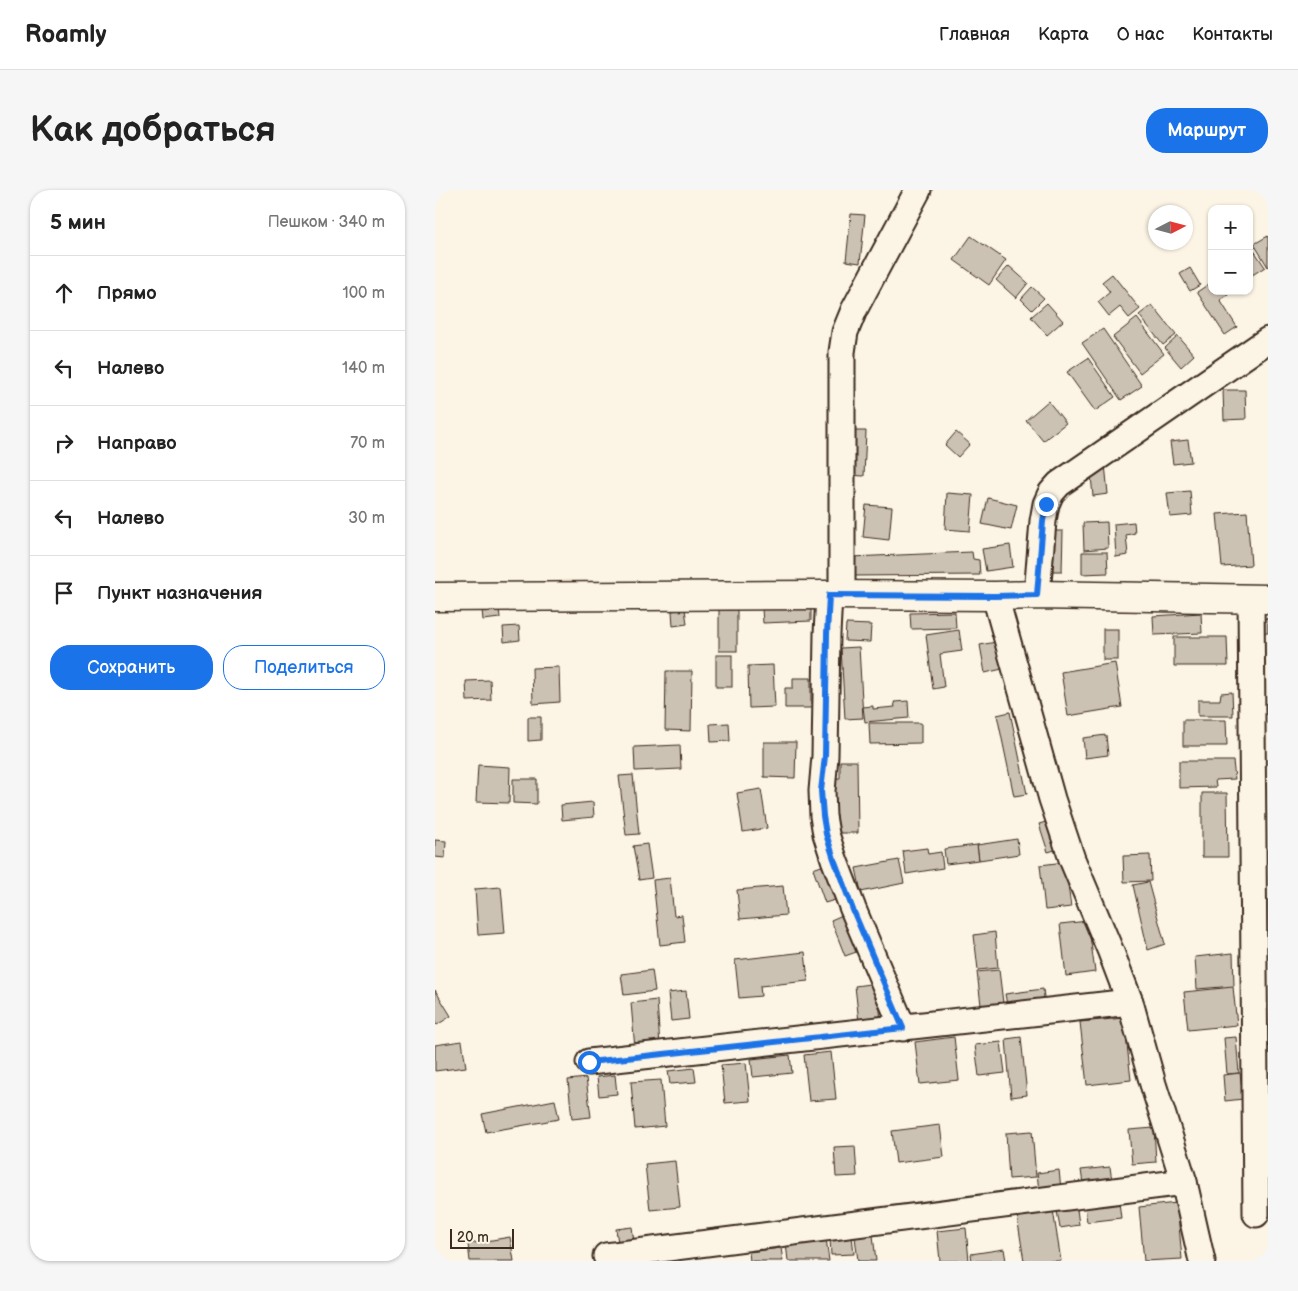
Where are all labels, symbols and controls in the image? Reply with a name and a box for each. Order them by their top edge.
text: Roamly [25,20,106,49]
text: Главная [939,24,1010,45]
text: Карта [1038,24,1089,45]
text: О нас [1117,24,1164,45]
text: Контакты [1192,24,1273,45]
button: Маршрут [1146,108,1268,153]
text: Как добраться [30,109,276,152]
north arrow [1148,205,1193,250]
map controls [1208,205,1253,295]
button: + [1208,205,1253,250]
text: 5 мин [50,210,106,235]
text: Пешком · 340 m [268,213,385,232]
button: − [1208,250,1253,295]
icon: ahead [50,279,78,307]
text: Прямо [97,282,157,305]
text: 100 m [342,284,385,303]
icon: left [50,354,78,382]
text: Налево [97,357,164,380]
text: 140 m [342,359,385,378]
icon: right [50,429,78,457]
text: Направо [97,432,177,455]
text: 70 m [350,434,385,453]
route end [1035,493,1058,516]
icon: left [50,504,78,532]
text: Налево [97,507,164,530]
text: 30 m [348,509,385,528]
icon: arrive [50,579,78,607]
text: Пункт назначения [97,582,262,605]
button: Сохранить [50,645,213,690]
button: Поделиться [223,645,385,690]
route start [578,1051,601,1074]
scale bar [450,1226,514,1249]
text: 20 m [457,1229,489,1246]

